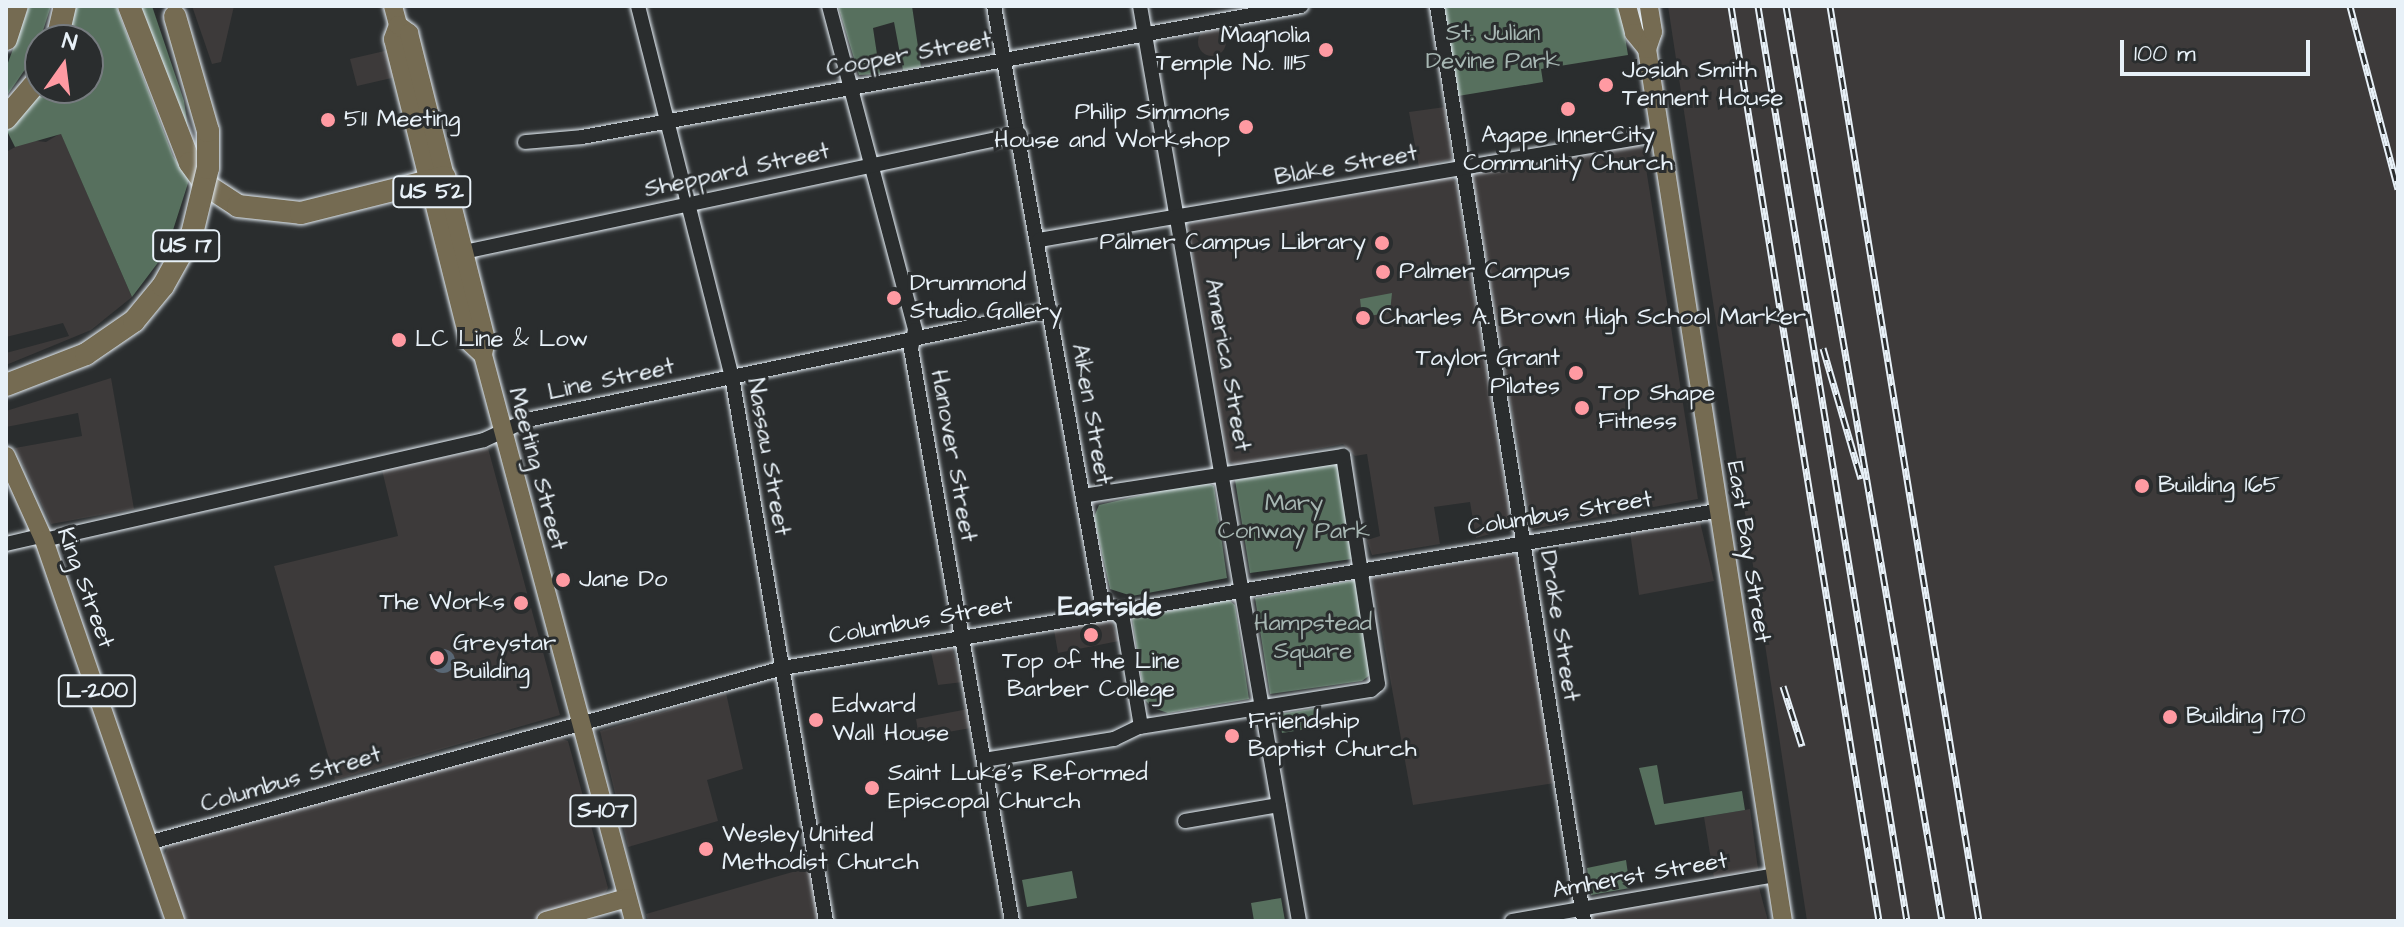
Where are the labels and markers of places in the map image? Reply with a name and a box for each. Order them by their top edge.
place label: Magnolia Temple No. 1115 [1156,22,1310,78]
marker: Magnolia Temple No. 1115 [1317,41,1335,59]
place label: Josiah Smith Tennent House [1622,57,1783,113]
marker: Josiah Smith Tennent House [1597,76,1615,94]
place label: Philip Simmons House and Workshop [994,99,1230,155]
marker: Agape InnerCity Community Church [1559,100,1577,118]
place label: 511 Meeting [344,106,460,134]
marker: 511 Meeting [319,111,337,129]
marker: Philip Simmons House and Workshop [1237,118,1255,136]
place label: Agape InnerCity Community Church [1463,122,1673,178]
place label: Palmer Campus Library [1100,229,1366,257]
marker: Palmer Campus Library [1373,234,1391,252]
place label: Palmer Campus [1399,258,1570,286]
marker: Palmer Campus [1374,263,1392,281]
place label: Drummond Studio Gallery [910,270,1062,326]
marker: Drummond Studio Gallery [885,289,903,307]
place label: Charles A. Brown High School Marker [1379,304,1806,332]
marker: Charles A. Brown High School Marker [1354,309,1372,327]
place label: LC Line & Low [415,326,588,354]
marker: LC Line & Low [390,331,408,349]
place label: Taylor Grant Pilates [1416,345,1560,401]
marker: Taylor Grant Pilates [1567,364,1585,382]
place label: Top Shape Fitness [1598,380,1715,436]
marker: Top Shape Fitness [1573,399,1591,417]
place label: Building 165 [2158,472,2280,500]
marker: Building 165 [2133,477,2151,495]
place label: Jane Do [579,566,668,594]
marker: Jane Do [554,571,572,589]
place label: The Works [379,589,505,617]
marker: The Works [512,594,530,612]
marker: Top of the Line Barber College [1082,626,1100,644]
place label: Greystar Building [453,630,556,686]
place label: Top of the Line Barber College [1002,648,1180,704]
marker: Greystar Building [428,649,446,667]
place label: Edward Wall House [832,692,949,748]
place label: Building 170 [2186,703,2306,731]
place label: Friendship Baptist Church [1248,708,1417,764]
marker: Building 170 [2161,708,2179,726]
marker: Edward Wall House [807,711,825,729]
marker: Friendship Baptist Church [1223,727,1241,745]
place label: Saint Luke's Reformed Episcopal Church [888,760,1148,816]
marker: Saint Luke's Reformed Episcopal Church [863,779,881,797]
place label: Wesley United Methodist Church [722,821,919,877]
marker: Wesley United Methodist Church [697,840,715,858]

